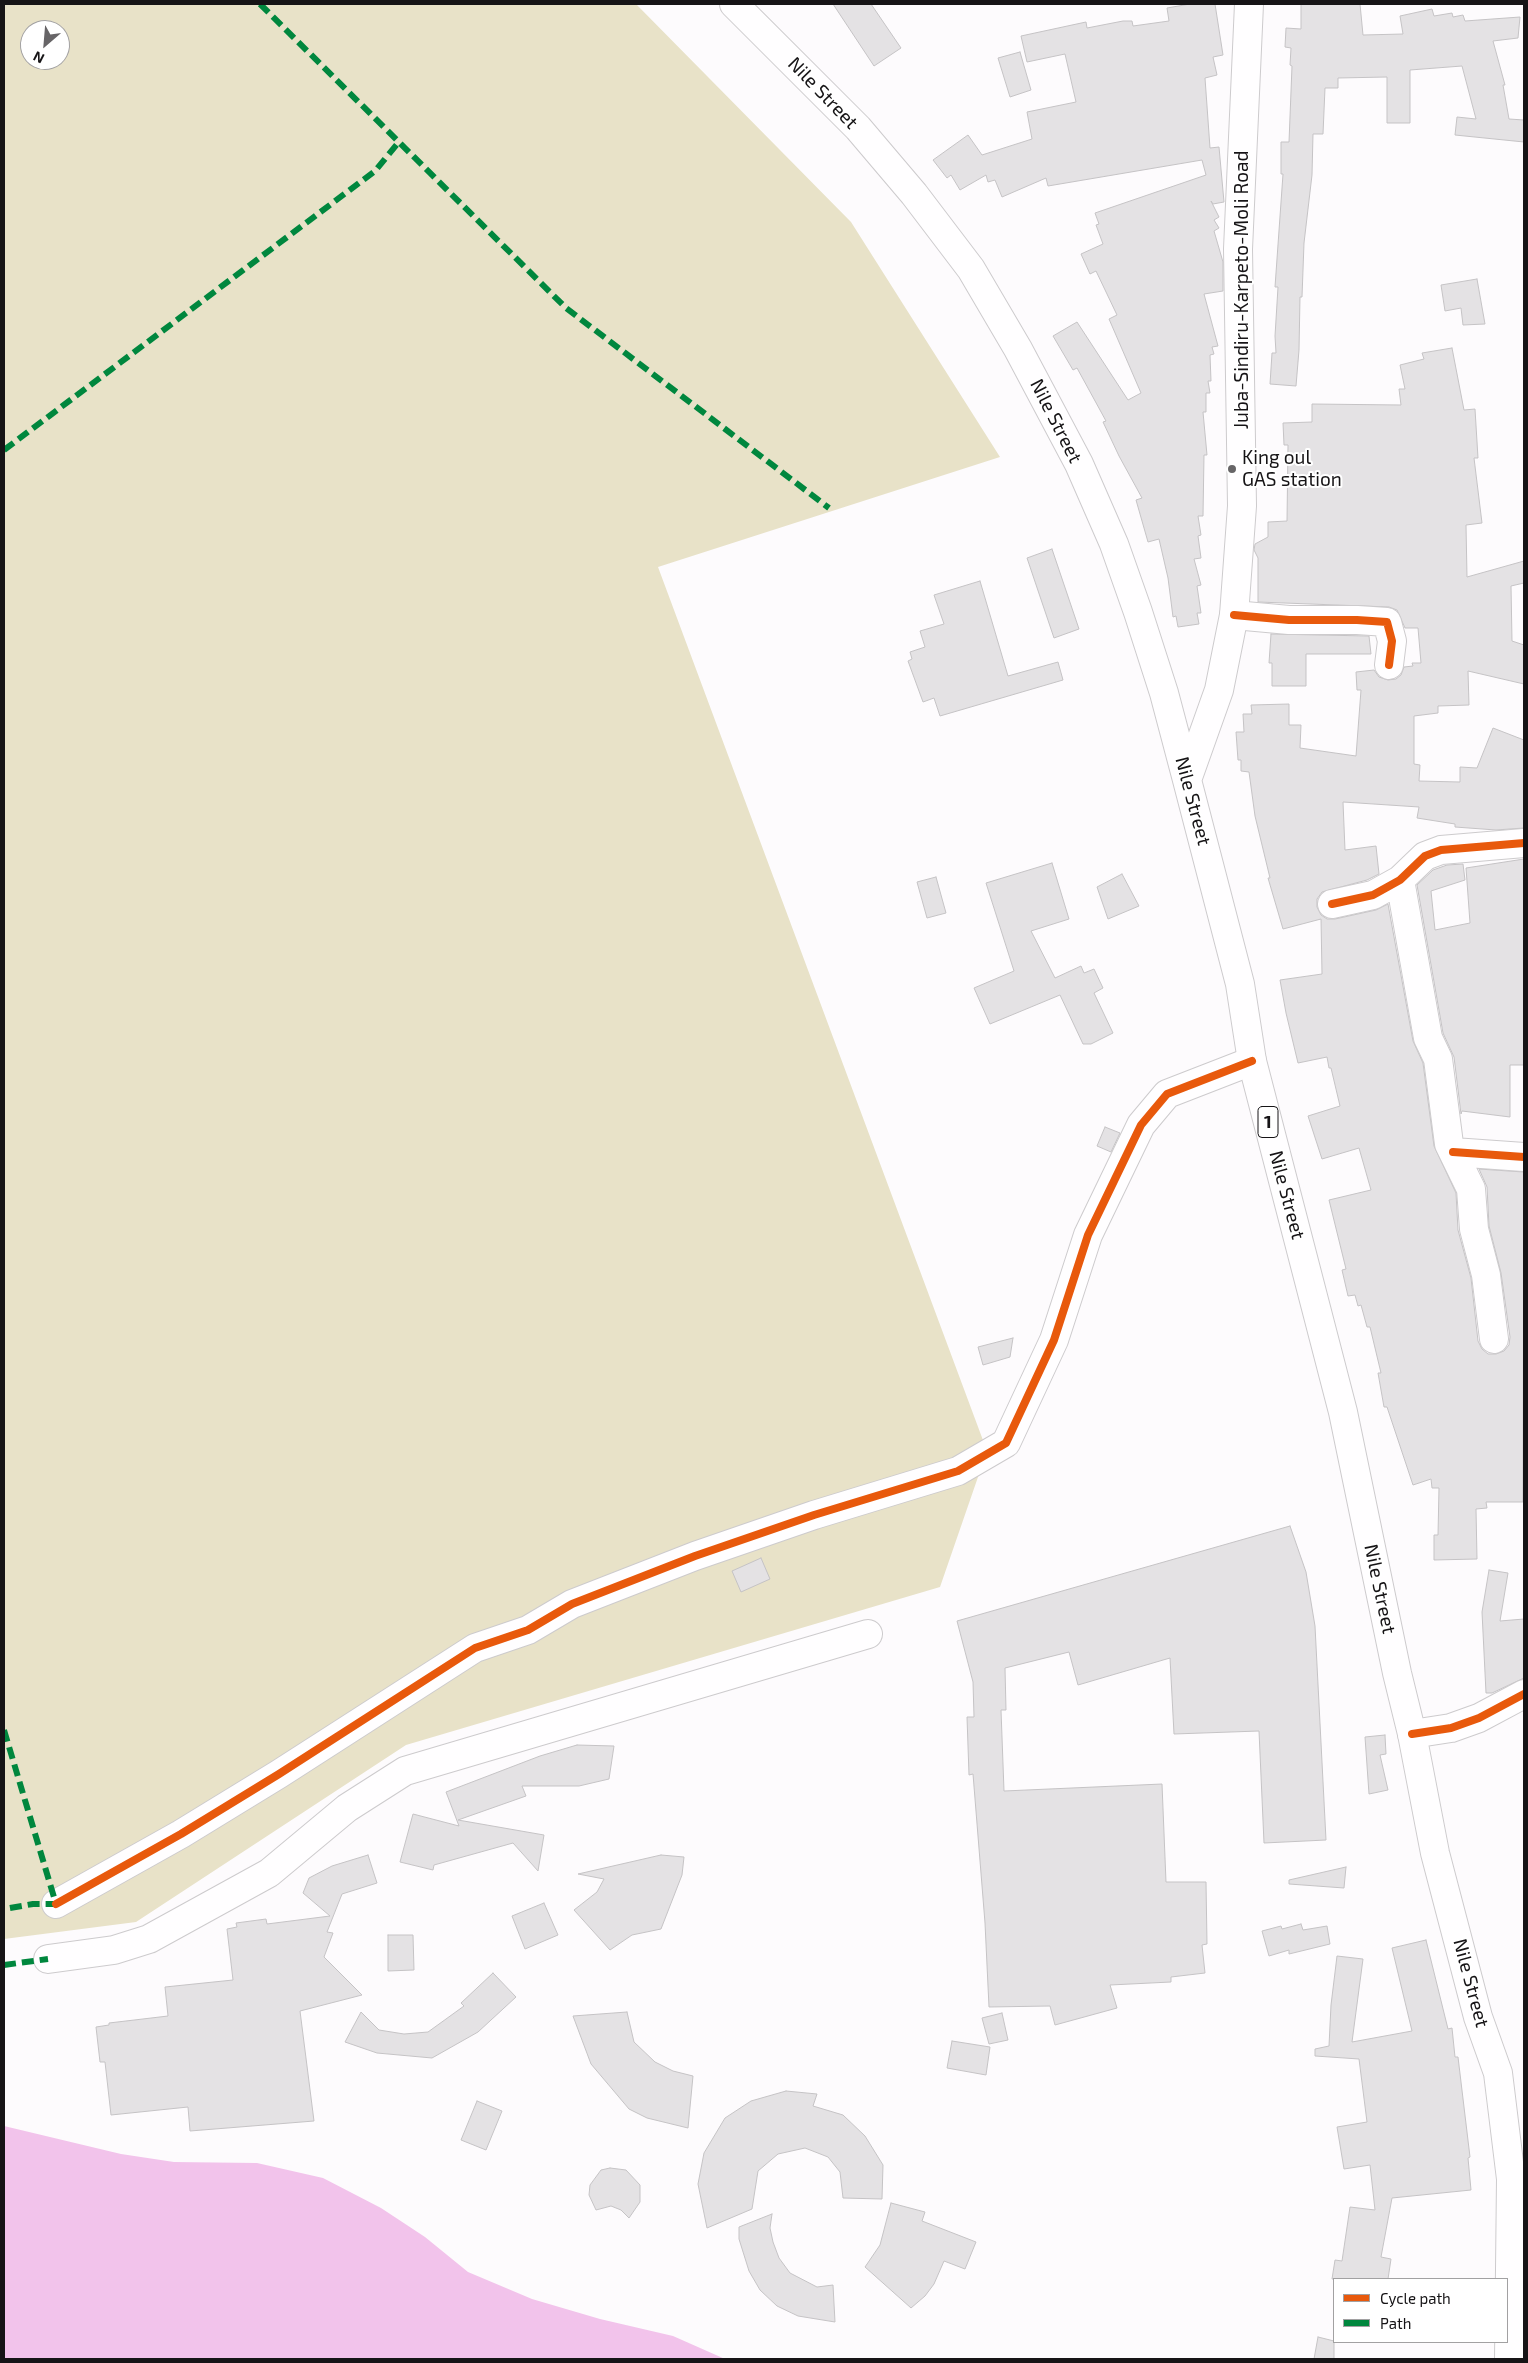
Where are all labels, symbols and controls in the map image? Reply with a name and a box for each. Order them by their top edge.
north arrow [20,20,70,70]
text: N [30,48,47,68]
street label: Nile Street [783,52,863,134]
street label: Juba-Sindiru-Karpeto-Moli Road [1231,151,1253,429]
street label: Nile Street [1025,375,1087,467]
place label: King oul GAS station [1242,447,1342,491]
marker: King oul GAS station [1226,463,1238,475]
street label: Nile Street [1170,754,1216,848]
road number: 1 [1258,1106,1278,1138]
street label: Nile Street [1264,1148,1310,1242]
street label: Nile Street [1359,1542,1401,1636]
street label: Nile Street [1448,1936,1494,2030]
legend [1333,2278,1508,2343]
text: Cycle path [1380,2289,1451,2307]
text: Path [1380,2314,1411,2332]

